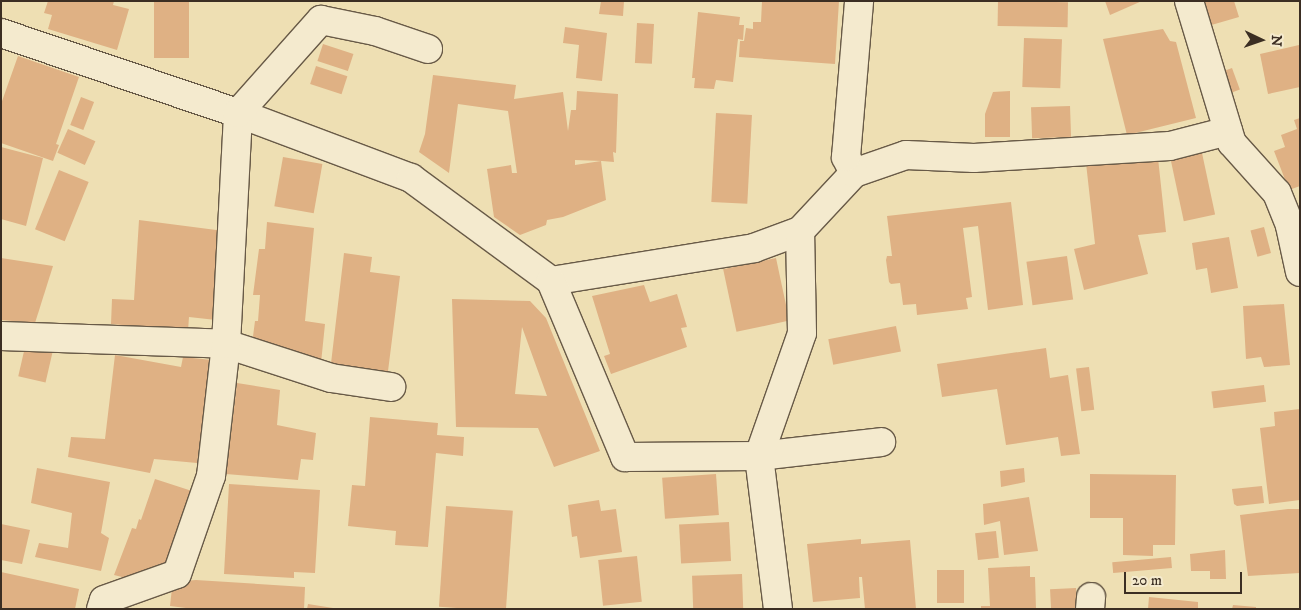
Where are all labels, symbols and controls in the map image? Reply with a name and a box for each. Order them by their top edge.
north arrow [1236,15,1286,65]
text: N [1267,35,1285,47]
scale bar [1126,562,1244,594]
text: 20 m [1132,571,1162,590]

